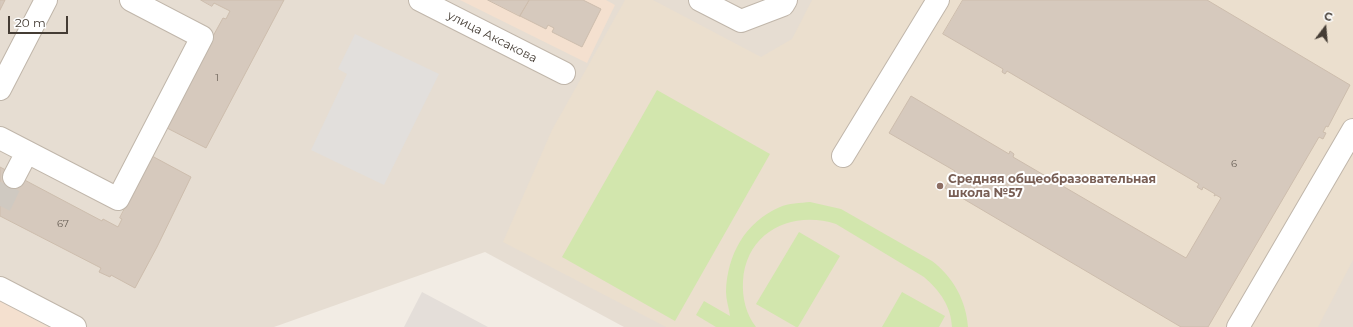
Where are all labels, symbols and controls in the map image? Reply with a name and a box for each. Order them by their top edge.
scale bar [10,8,70,34]
street label: улица Аксакова [445,8,539,66]
north arrow [1305,8,1345,48]
text: С [1323,9,1334,24]
text: 20 m [15,15,46,30]
house number: 1 [215,72,219,84]
house number: 6 [1231,158,1237,170]
place label: Средняя общеобразовательная школа №57 [948,172,1156,200]
marker: Средняя общеобразовательная школа №57 [935,181,945,191]
house number: 67 [57,218,69,230]

